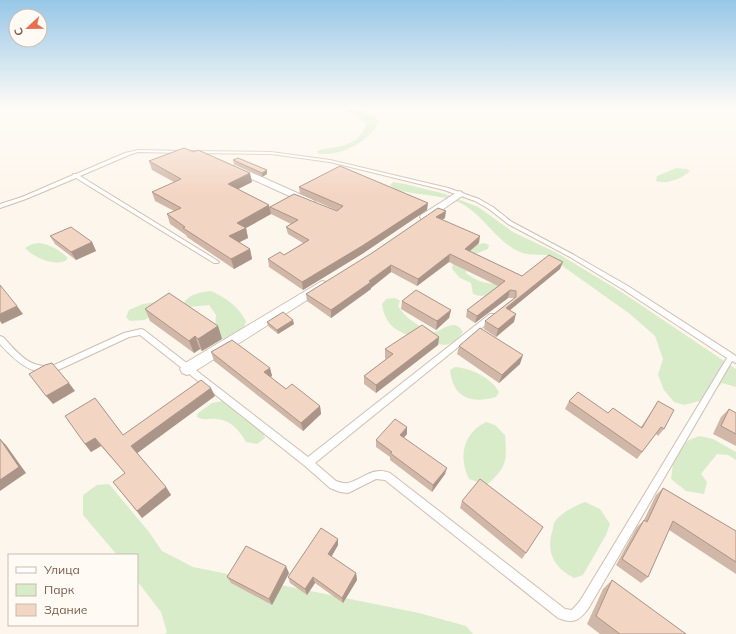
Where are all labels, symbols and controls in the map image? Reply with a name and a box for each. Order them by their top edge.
north arrow [8,8,48,48]
text: С [11,25,27,38]
legend [8,554,138,626]
text: Улица [43,562,80,577]
text: Парк [44,582,75,597]
text: Здание [44,602,88,617]

